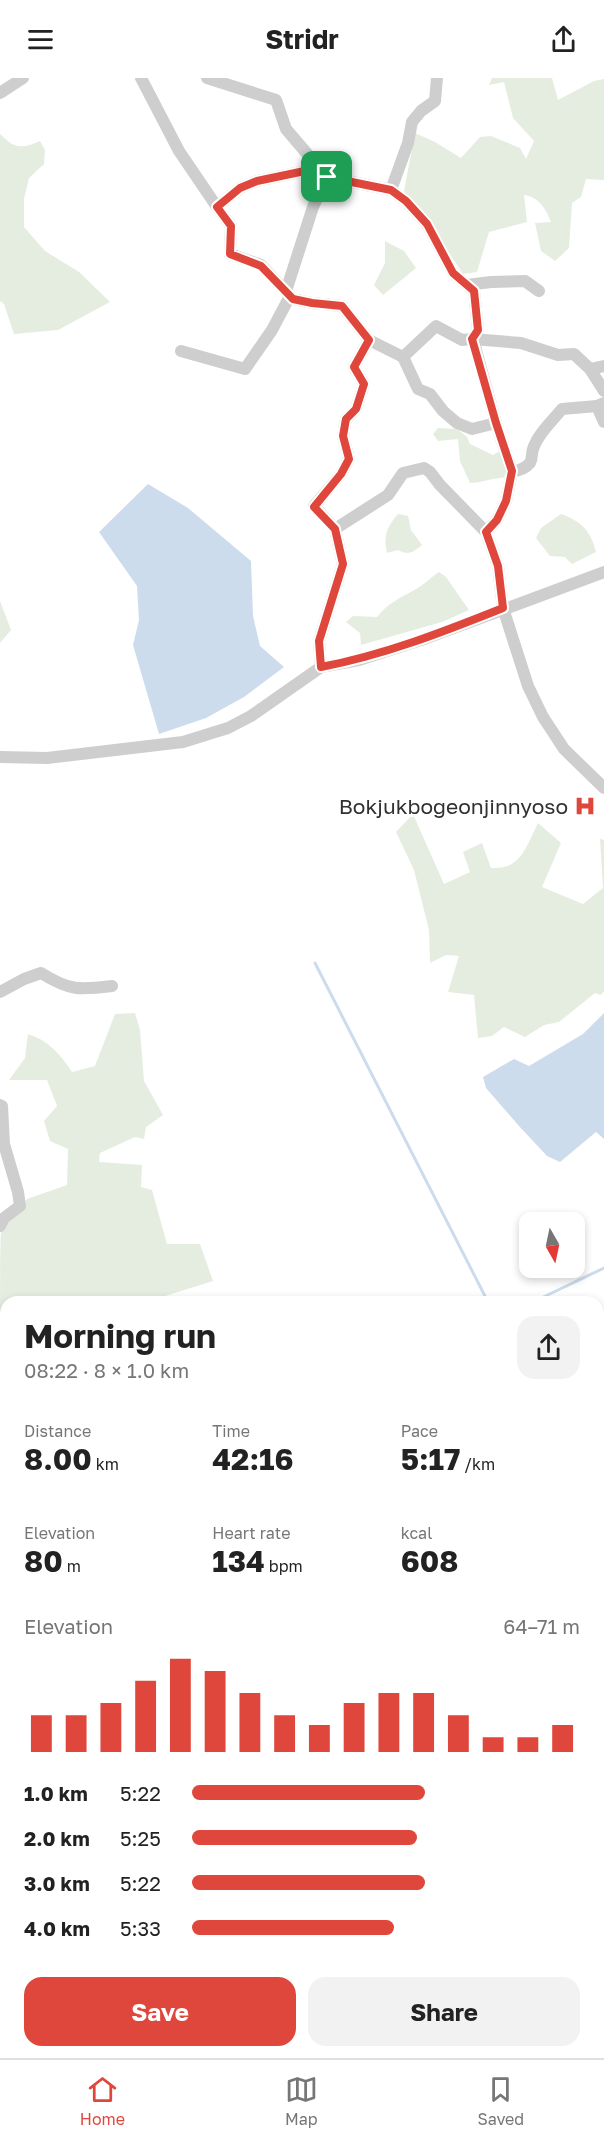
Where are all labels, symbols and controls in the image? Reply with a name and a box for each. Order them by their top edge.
icon: menu [24,23,57,56]
text: Stridr [265,23,339,55]
icon: share [547,23,580,56]
pin [301,151,352,202]
icon: arrive [310,160,343,193]
place label: Bokjukbogeonjinnyoso [339,793,568,819]
hospital icon: Bokjukbogeonjinnyoso [573,794,597,818]
north arrow [519,1212,585,1278]
map controls [519,1212,585,1278]
text: Morning run [24,1316,216,1355]
button: share [517,1316,580,1379]
text: 08:22 · 8 × 1.0 km [24,1358,189,1382]
text: Distance [24,1421,91,1441]
text: Time [212,1421,250,1441]
text: Pace [401,1421,438,1441]
text: 8.00 [24,1441,92,1477]
text: 42:16 [212,1441,293,1477]
text: 5:17 [401,1441,460,1477]
text: km [92,1454,119,1474]
text: /km [460,1454,495,1474]
text: Elevation [24,1523,95,1543]
text: Heart rate [212,1523,290,1543]
text: kcal [401,1523,432,1543]
text: 80 [24,1543,63,1579]
text: 134 [212,1543,265,1579]
text: 608 [401,1543,458,1579]
text: m [63,1556,81,1576]
text: bpm [265,1556,303,1576]
text: Elevation [24,1614,113,1638]
text: 64–71 m [503,1614,580,1638]
text: 1.0 km [24,1781,88,1805]
text: 5:22 [120,1781,161,1805]
text: 2.0 km [24,1826,90,1850]
text: 5:25 [120,1826,161,1850]
text: 3.0 km [24,1871,90,1895]
text: 5:22 [120,1871,161,1895]
text: 4.0 km [24,1916,90,1940]
text: 5:33 [120,1916,161,1940]
button: Save [24,1977,296,2046]
button: Share [308,1977,580,2046]
tab: Home [80,2073,125,2129]
tab: Map [285,2073,318,2129]
tab: Saved [477,2073,524,2129]

